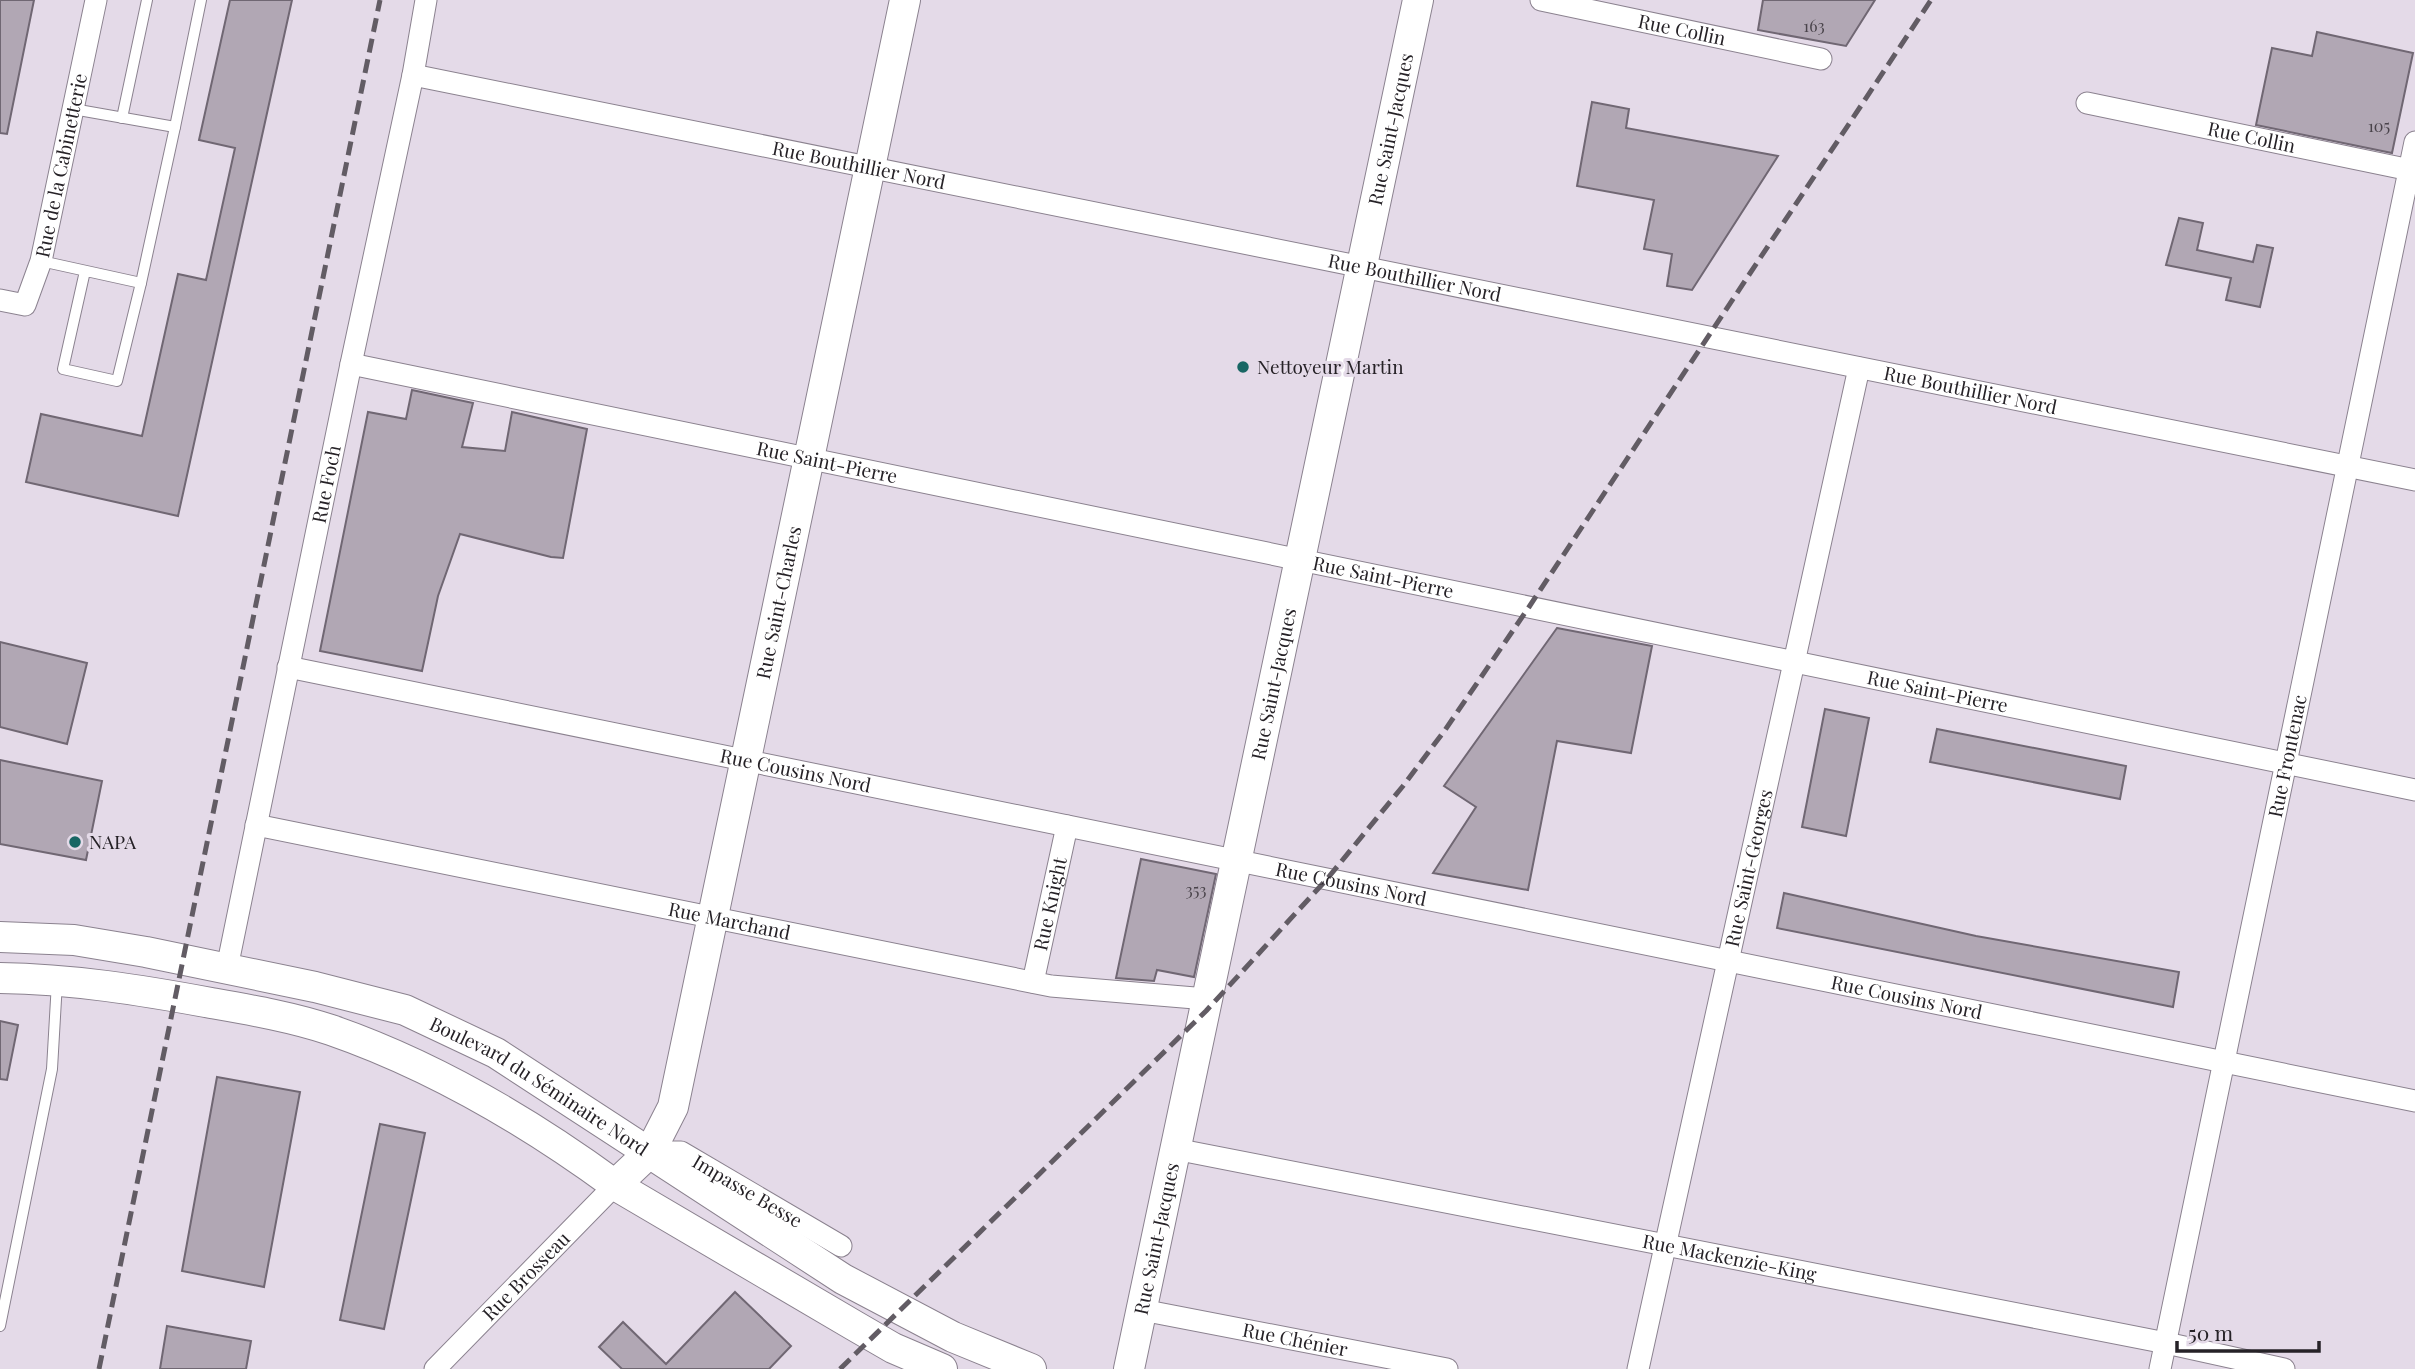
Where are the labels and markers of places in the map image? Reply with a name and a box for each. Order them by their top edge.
place label: Nettoyeur Martin [1257,353,1404,379]
marker: Nettoyeur Martin [1235,359,1251,375]
place label: NAPA [89,828,137,854]
marker: NAPA [67,834,83,850]

